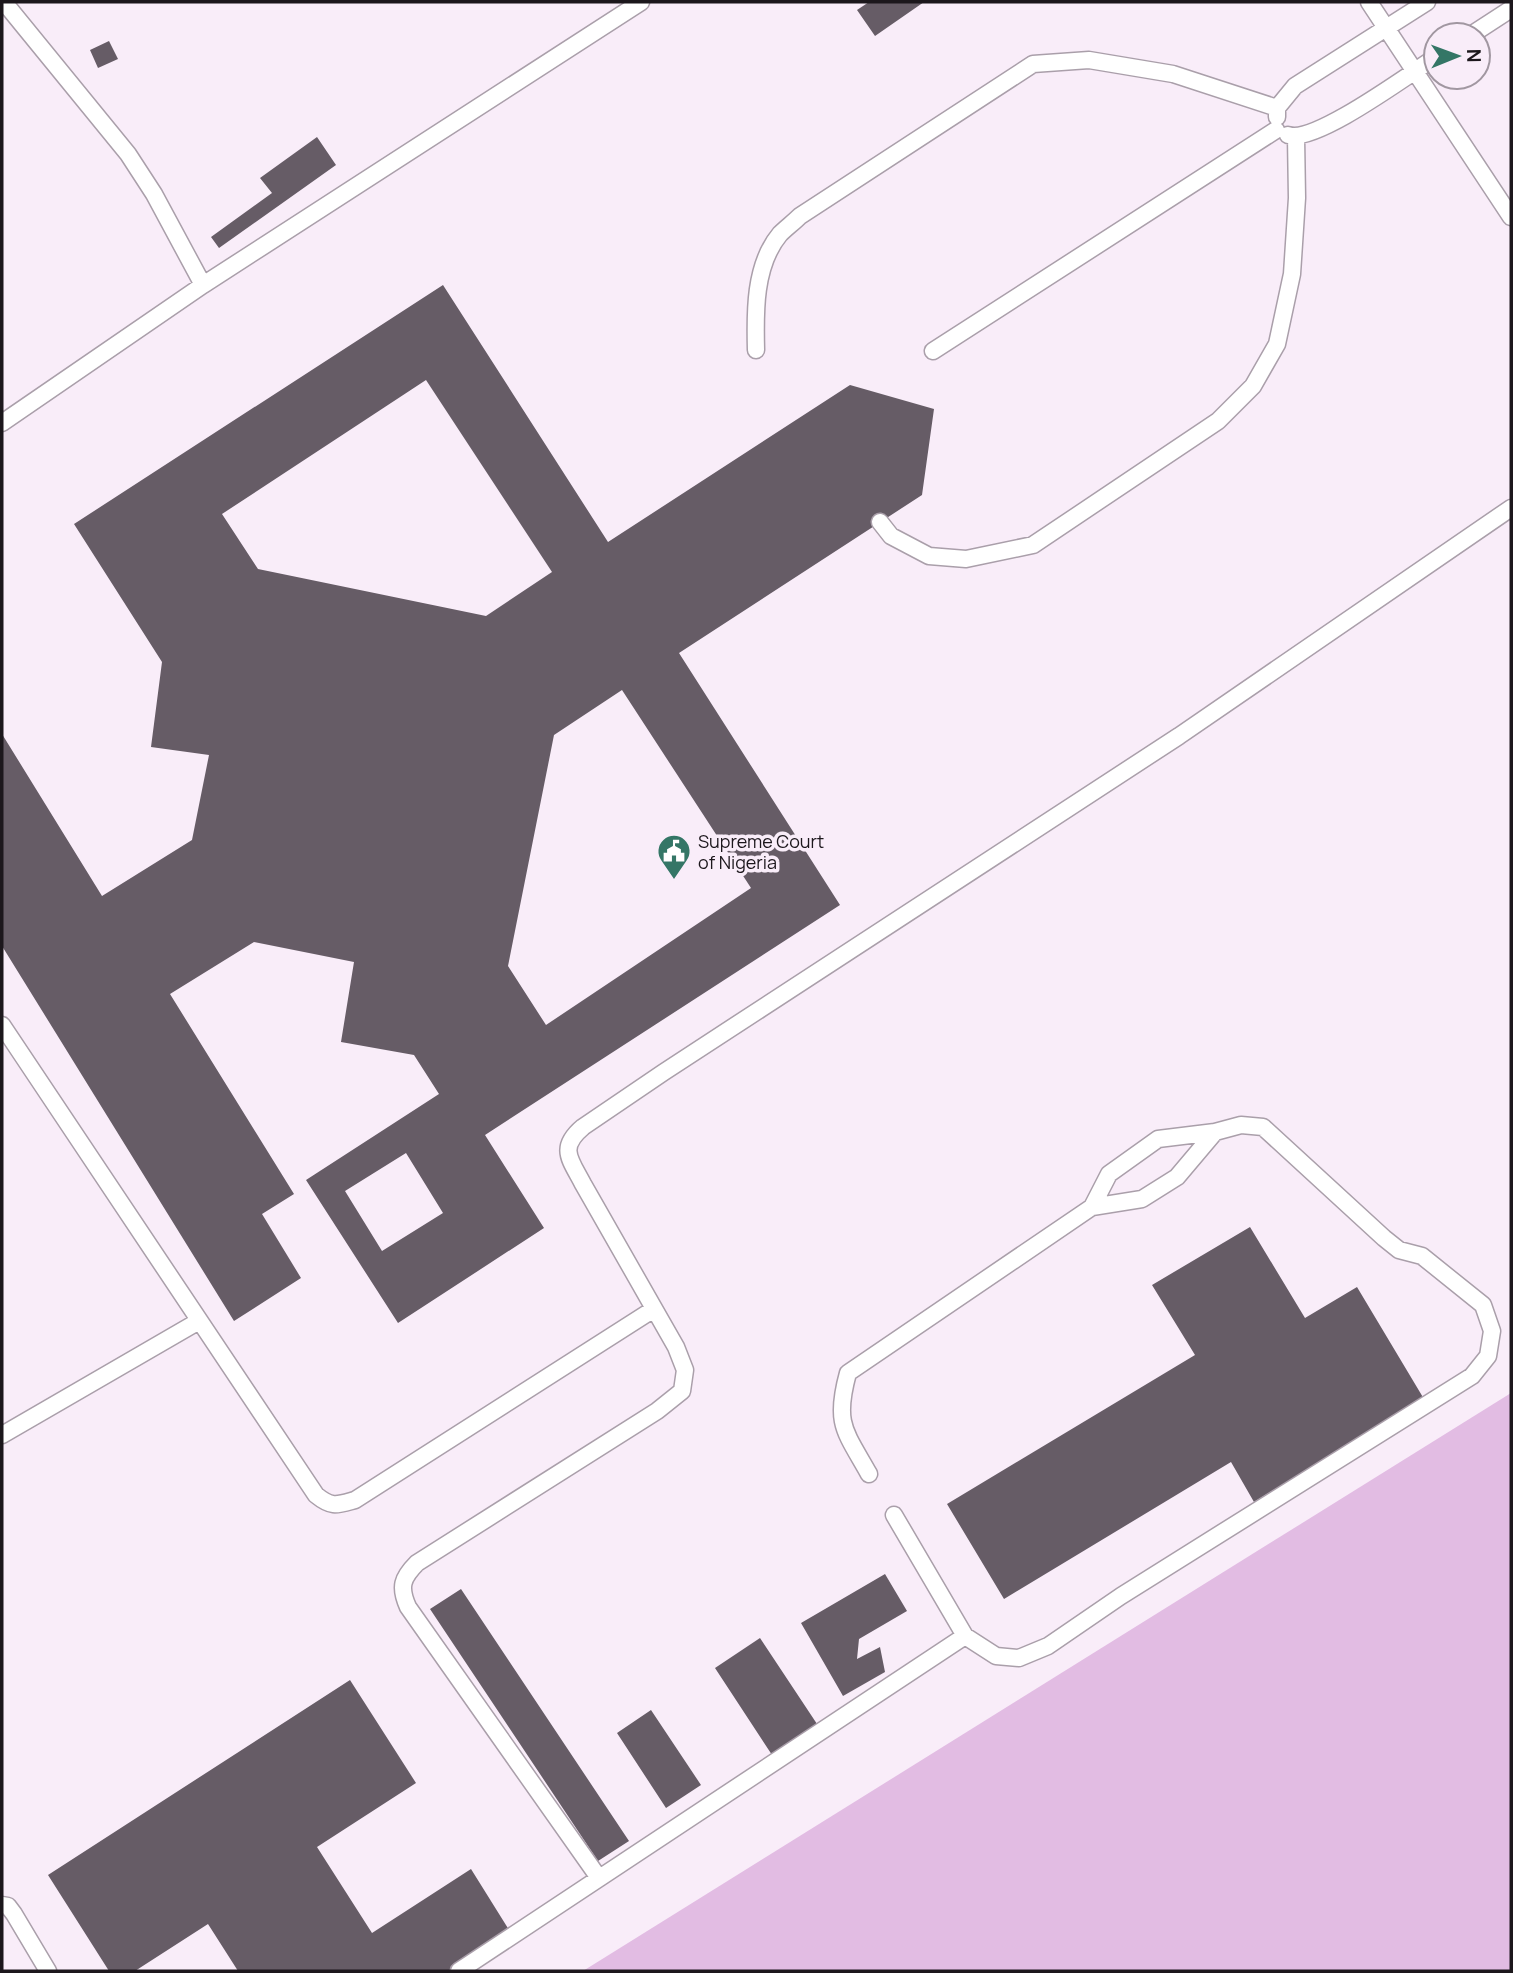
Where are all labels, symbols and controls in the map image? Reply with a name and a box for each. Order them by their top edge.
north arrow [1422,21,1492,91]
text: N [1461,49,1487,63]
place label: Supreme Court of Nigeria [698,829,824,874]
public building icon: Supreme Court of Nigeria [655,832,693,881]

